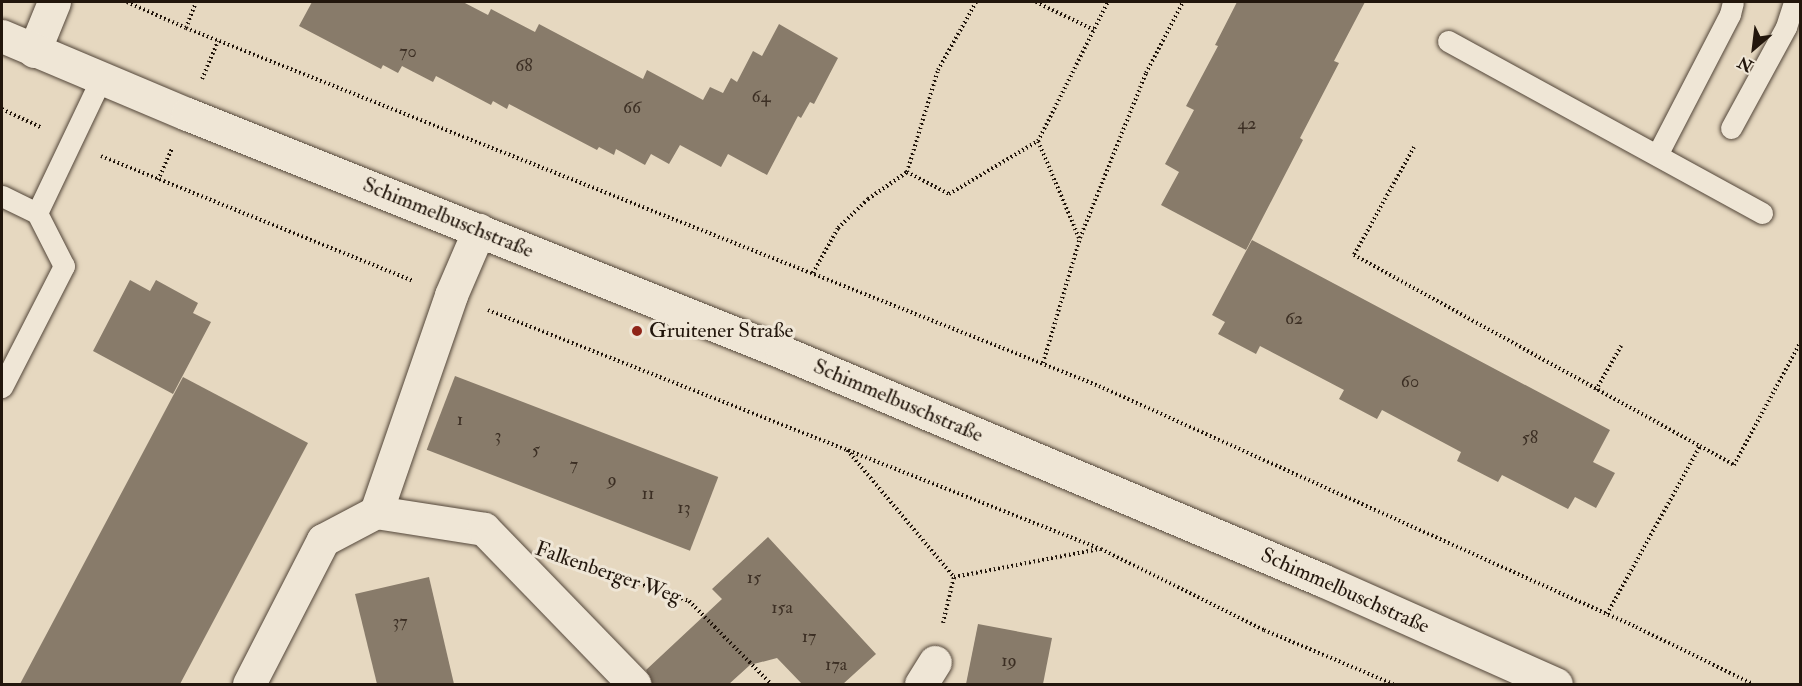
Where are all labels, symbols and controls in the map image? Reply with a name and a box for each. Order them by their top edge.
north arrow [1724,18,1784,78]
house number: 70 [399,41,417,63]
text: N [1735,52,1757,76]
house number: 68 [515,55,533,77]
house number: 64 [752,86,770,108]
house number: 66 [623,97,641,119]
house number: 42 [1238,113,1256,135]
street label: Schimmelbuschstraße [359,172,537,264]
house number: 62 [1285,308,1303,330]
place label: Gruitener Straße [649,318,793,344]
marker: Gruitener Straße [630,324,644,338]
street label: Schimmelbuschstraße [809,354,987,448]
house number: 60 [1401,371,1419,393]
house number: 1 [457,409,463,431]
house number: 3 [495,425,501,447]
house number: 58 [1522,427,1538,449]
house number: 5 [532,439,540,461]
house number: 7 [570,454,578,476]
house number: 9 [607,469,617,491]
house number: 11 [642,483,654,505]
house number: 13 [677,497,691,519]
street label: Falkenberger Weg [532,536,684,610]
street label: Schimmelbuschstraße [1257,543,1433,639]
house number: 15 [747,567,761,589]
house number: 15a [771,597,793,619]
house number: 37 [392,611,408,633]
house number: 17 [802,626,816,648]
house number: 19 [1001,650,1017,672]
house number: 17a [825,654,847,676]

